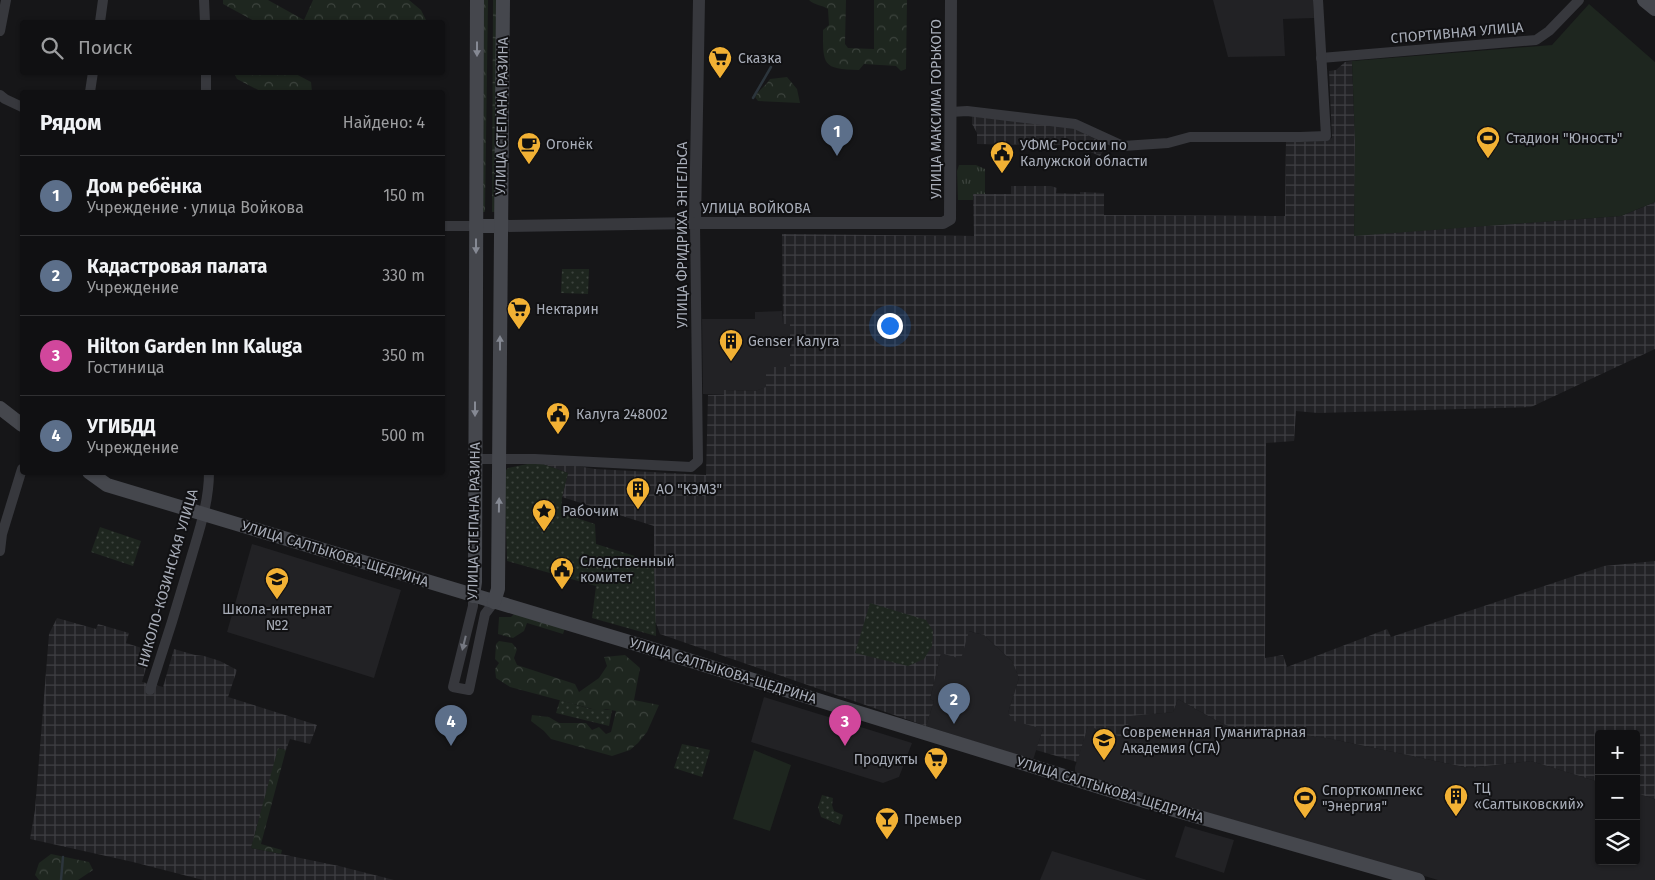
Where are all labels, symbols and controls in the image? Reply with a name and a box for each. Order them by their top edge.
street label: УЛИЦА МАКСИМА ГОРЬКОГО [928,19,945,199]
street label: СПОРТИВНАЯ УЛИЦА [1390,19,1524,47]
search box [20,20,445,75]
icon: search [38,34,66,62]
text: Поиск [78,36,132,59]
street label: УЛИЦА СТЕПАНА РАЗИНА [492,37,512,195]
one-way arrow [473,41,481,57]
supermarket icon: Сказка [707,45,733,79]
place label: Сказка [738,50,782,67]
text: Рядом [40,110,101,136]
text: Найдено: 4 [343,113,425,132]
pin: 1 [821,115,853,156]
sports icon: Стадион "Юность" [1475,125,1501,159]
place label: Стадион "Юность" [1506,130,1622,147]
cafe icon: Огонёк [516,131,542,165]
place label: Огонёк [546,136,593,153]
place label: УФМС России по Калужской области [1020,137,1148,170]
public building icon: УФМС России по Калужской области [989,140,1015,174]
street label: УЛИЦА ФРИДРИХА ЭНГЕЛЬСА [674,142,691,328]
text: Дом ребёнка [87,175,202,198]
text: 1 [52,186,60,205]
text: 150 m [383,186,425,205]
text: Учреждение · улица Войкова [87,198,304,217]
street label: УЛИЦА ВОЙКОВА [701,200,811,217]
one-way arrow [472,238,480,254]
text: Кадастровая палата [87,255,267,278]
text: 2 [52,266,60,285]
text: 330 m [382,266,425,285]
text: Учреждение [87,278,179,297]
supermarket icon: Нектарин [506,296,532,330]
place label: Нектарин [536,301,599,318]
your location [877,313,903,339]
building icon: Genser Калуга [718,328,744,362]
place label: Genser Калуга [748,333,840,350]
text: Hilton Garden Inn Kaluga [87,335,302,358]
one-way arrow [496,335,504,351]
text: 3 [52,346,60,365]
text: 350 m [382,346,425,365]
text: Гостиница [87,358,165,377]
one-way arrow [471,401,479,417]
public building icon: Калуга 248002 [545,401,571,435]
place label: Калуга 248002 [576,406,668,423]
text: УГИБДД [87,415,156,438]
text: 4 [51,426,61,445]
text: 500 m [381,426,425,445]
text: Учреждение [87,438,179,457]
street label: УЛИЦА СТЕПАНА РАЗИНА [464,442,484,600]
building icon: АО "КЭМЗ" [625,476,651,510]
place label: АО "КЭМЗ" [656,481,722,498]
street label: НИКОЛО-КОЗИНСКАЯ УЛИЦА [134,487,202,669]
one-way arrow [495,497,503,513]
place icon: Рабочим [531,498,557,532]
place label: Рабочим [562,503,619,520]
street label: УЛИЦА САЛТЫКОВА-ЩЕДРИНА [239,517,431,591]
place label: Следственный комитет [580,553,675,586]
public building icon: Следственный комитет [549,556,575,590]
school or university icon: Школа-интернат №2 [264,566,290,600]
place label: Школа-интернат №2 [222,601,333,634]
street label: УЛИЦА САЛТЫКОВА-ЩЕДРИНА [627,634,819,708]
one-way arrow [460,636,468,651]
pin: 2 [938,683,970,724]
pin: 4 [435,705,467,746]
pin: 3 [829,705,861,746]
place label: Современная Гуманитарная Академия (СГА) [1122,724,1306,757]
school or university icon: Современная Гуманитарная Академия (СГА) [1091,727,1117,761]
map controls [1595,730,1640,865]
button: + [1595,730,1640,775]
supermarket icon: Продукты [923,746,949,780]
place label: Продукты [854,751,918,768]
street label: УЛИЦА САЛТЫКОВА-ЩЕДРИНА [1014,753,1206,827]
button: − [1595,775,1640,820]
place label: ТЦ «Салтыковский» [1474,780,1584,813]
place label: Спорткомплекс "Энергия" [1322,782,1423,815]
building icon: ТЦ «Салтыковский» [1443,783,1469,817]
sports icon: Спорткомплекс "Энергия" [1292,785,1318,819]
bar icon: Премьер [874,806,900,840]
place label: Премьер [904,811,962,828]
button: layers [1595,820,1640,865]

